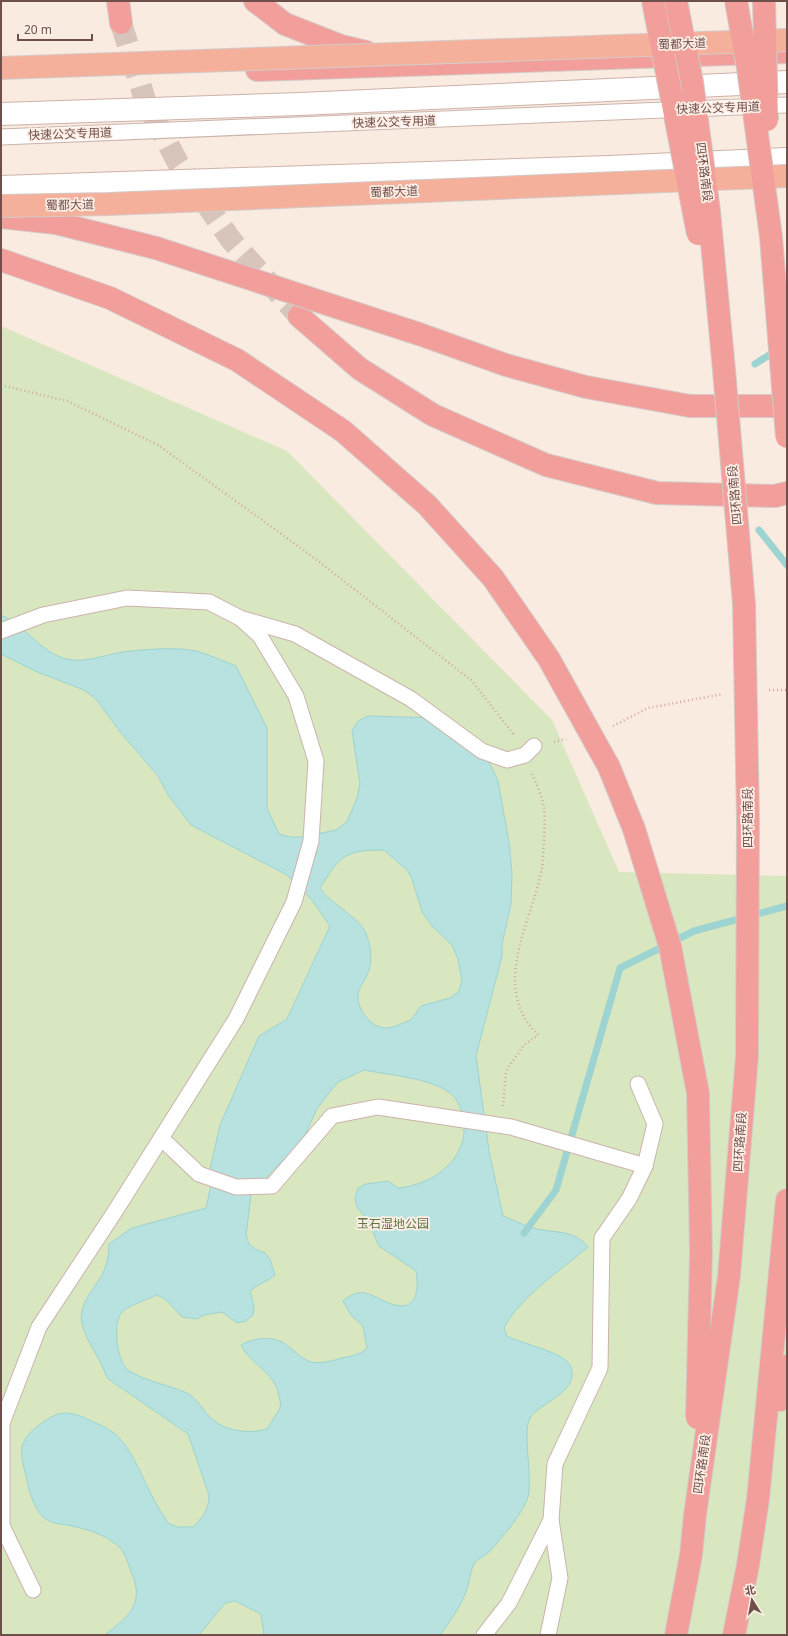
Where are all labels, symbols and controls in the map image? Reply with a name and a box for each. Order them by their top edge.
scale bar [18,16,92,42]
text: 20 m [24,21,52,38]
street label: 蜀都大道 [658,34,706,53]
street label: 快速公交专用道 [676,98,760,117]
street label: 快速公交专用道 [352,112,436,131]
street label: 快速公交专用道 [28,124,112,143]
street label: 四环路南段 [692,141,717,203]
street label: 蜀都大道 [370,182,418,201]
street label: 蜀都大道 [46,196,94,213]
street label: 四环路南段 [723,464,746,526]
street label: 四环路南段 [739,788,756,848]
street label: 四环路南段 [729,1111,750,1172]
park label: 玉石湿地公园 [357,1215,429,1232]
street label: 四环路南段 [689,1433,714,1495]
north arrow [732,1580,772,1620]
text: 北 [743,1581,757,1598]

